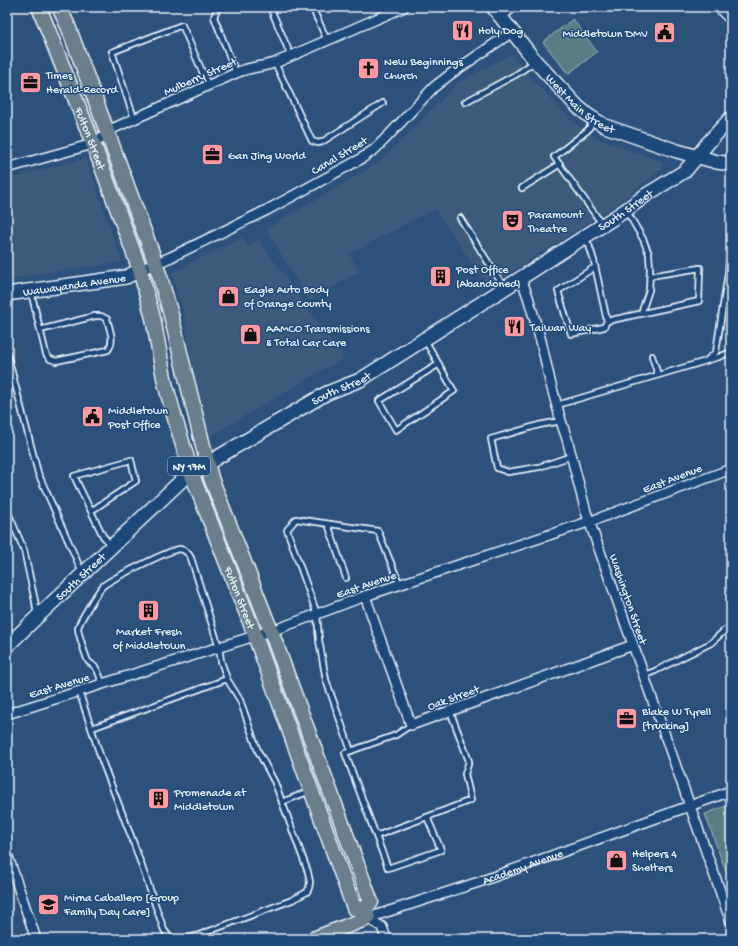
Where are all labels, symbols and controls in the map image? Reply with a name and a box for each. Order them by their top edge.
restaurant icon: Holy Dog [450,17,476,43]
public building icon: Middletown DMV [651,20,677,46]
place label: Holy Dog [478,25,524,39]
place label: Middletown DMV [562,28,648,42]
street label: Mulberry Street [162,55,240,100]
church icon: New Beginnings Church [355,55,381,81]
place label: New Beginnings Church [384,56,463,84]
office icon: Times Herald-Record [18,69,44,95]
place label: Times Herald-Record [45,70,118,98]
street label: West Main Street [542,72,617,138]
street label: Fulton Street [70,105,108,173]
street label: Canal Street [309,134,372,179]
office icon: Gan Jing World [199,142,225,168]
place label: Gan Jing World [228,150,306,164]
street label: South Street [596,187,657,235]
theatre icon: Paramount Theatre [500,208,526,234]
place label: Paramount Theatre [527,209,584,237]
building icon: Post Office (Abandoned) [428,263,454,289]
place label: Post Office (Abandoned) [455,264,521,292]
street label: Wawayanda Avenue [22,272,128,301]
shop icon: Eagle Auto Body of Orange County [215,283,241,309]
place label: Eagle Auto Body of Orange County [244,284,331,312]
restaurant icon: Taiwan Way [501,314,527,340]
shop icon: AAMCO Transmissions & Total Car Care [237,322,263,348]
place label: Taiwan Way [529,322,591,336]
place label: AAMCO Transmissions & Total Car Care [266,323,370,351]
street label: South Street [310,369,375,409]
public building icon: Middletown Post Office [79,404,105,430]
place label: Middletown Post Office [107,405,168,433]
road number: NY 17M [168,457,210,475]
street label: East Avenue [641,462,705,498]
street label: South Street [53,550,110,605]
street label: Washington Street [605,553,649,648]
street label: Fulton Street [219,564,257,632]
street label: East Avenue [335,569,399,603]
building icon: Market Fresh of Middletown [136,597,162,623]
place label: Market Fresh of Middletown [113,626,186,654]
street label: East Avenue [28,671,92,703]
street label: Oak Street [426,683,483,715]
office icon: Blake W Tyrell [trucking] [614,705,640,731]
place label: Blake W Tyrell [trucking] [641,706,711,734]
building icon: Promenade at Middletown [145,786,171,812]
place label: Promenade at Middletown [173,787,247,815]
street label: Academy Avenue [481,847,566,889]
shop icon: Helpers 4 Shelters [603,847,629,873]
place label: Helpers 4 Shelters [632,848,677,876]
school or university icon: Mirna Caballero [Group Family Day Care] [35,891,61,917]
place label: Mirna Caballero [Group Family Day Care] [63,892,179,920]

